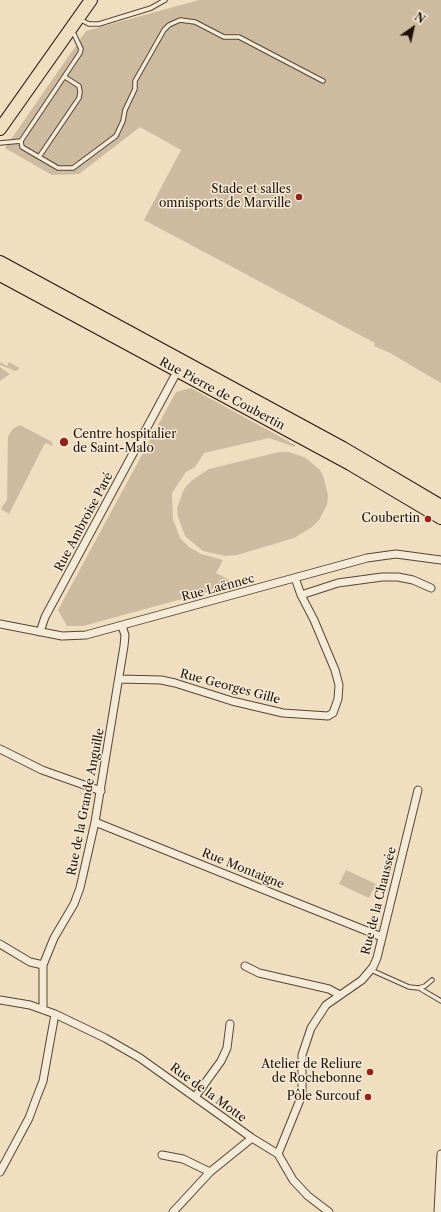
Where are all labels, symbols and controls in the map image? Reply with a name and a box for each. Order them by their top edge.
north arrow [393,8,433,48]
text: N [412,10,428,27]
place label: Stade et salles omnisports de Marville [159,183,291,211]
marker: Stade et salles omnisports de Marville [294,192,304,202]
street label: Rue Pierre de Coubertin [157,355,287,433]
place label: Centre hospitalier de Saint-Malo [73,428,176,456]
marker: Centre hospitalier de Saint-Malo [58,436,70,448]
street label: Rue Ambroise Paré [52,470,116,574]
place label: Coubertin [362,512,420,526]
marker: Coubertin [423,514,433,524]
street label: Rue Laënnec [180,571,256,605]
street label: Rue Georges Gille [178,667,282,707]
street label: Rue de la Grande Anguille [65,727,107,877]
street label: Rue Montaigne [200,846,286,892]
street label: Rue de la Chaussée [359,846,399,956]
place label: Atelier de Reliure de Rochebonne [261,1058,362,1086]
street label: Rue de la Motte [167,1060,249,1126]
marker: Atelier de Reliure de Rochebonne [365,1067,375,1077]
place label: Pôle Surcouf [287,1090,360,1104]
marker: Pôle Surcouf [363,1092,373,1102]

